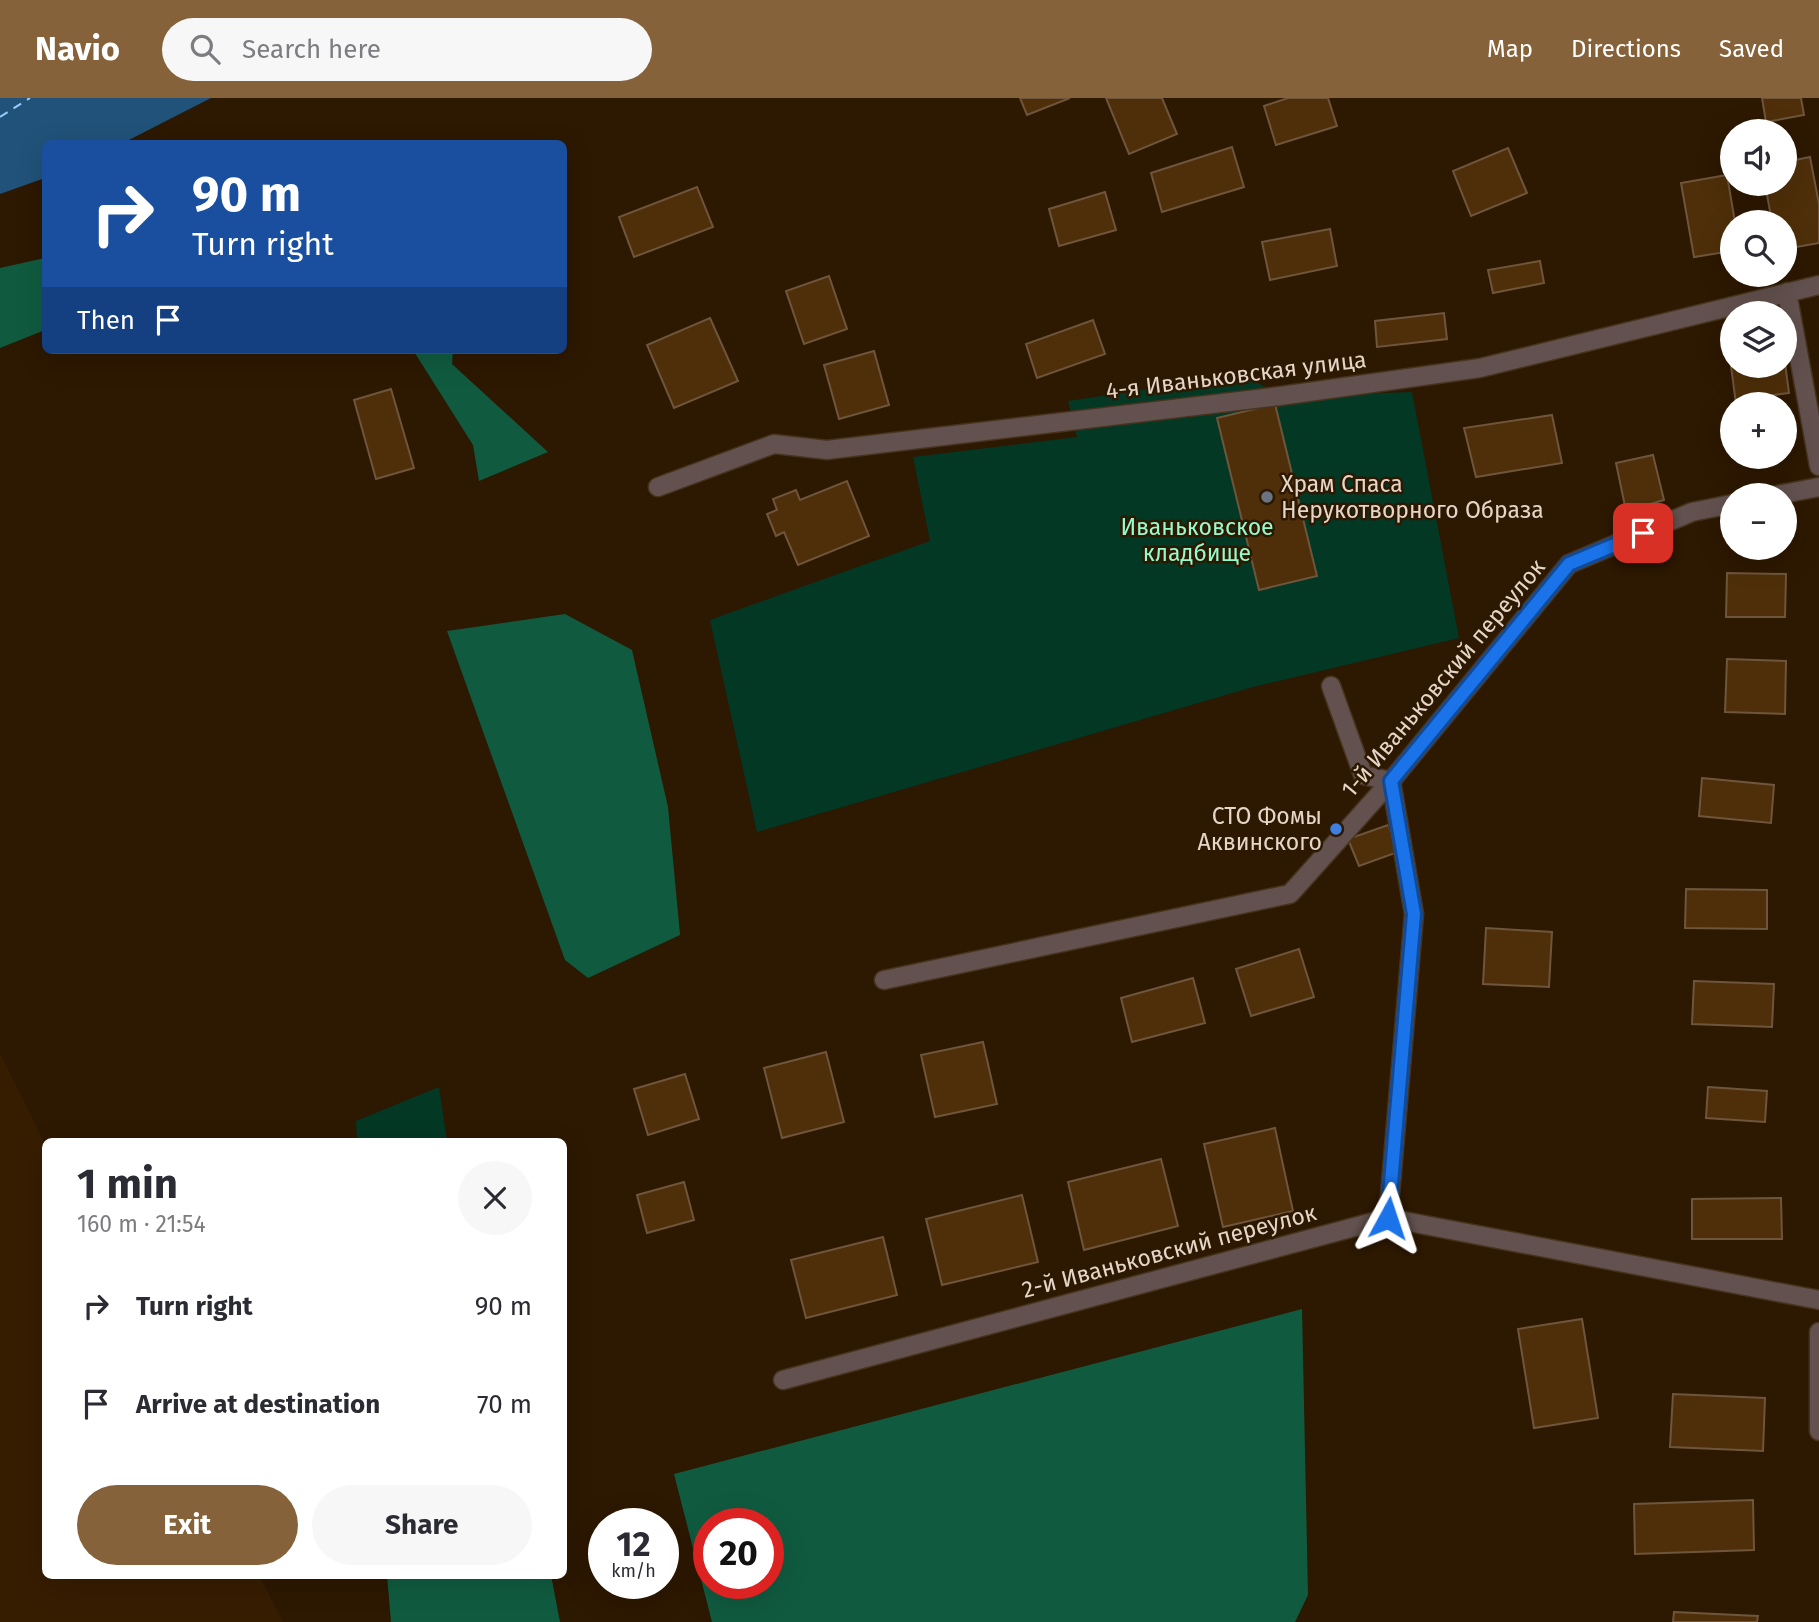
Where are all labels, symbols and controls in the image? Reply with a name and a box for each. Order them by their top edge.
search box [162,18,652,81]
text: Navio [35,29,120,69]
icon: search [186,30,224,68]
text: Search here [242,34,381,65]
text: Map [1487,35,1533,63]
text: Directions [1571,35,1681,63]
text: Saved [1719,35,1784,63]
map controls [1720,119,1797,560]
button: sound [1720,119,1797,196]
text: 90 m [192,165,301,224]
icon: right [77,168,168,259]
button: search [1720,210,1797,287]
text: Turn right [192,225,334,263]
icon: arrive [149,301,187,339]
button: layers [1720,301,1797,378]
text: Then [77,305,135,336]
street label: 4-я Иваньковская улица [1104,345,1368,405]
button: + [1720,392,1797,469]
place label: Храм Спаса Нерукотворного Образа [1281,470,1544,524]
button: − [1720,483,1797,560]
marker: Храм Спаса Нерукотворного Образа [1259,489,1275,505]
pin [1613,503,1673,563]
park label: Иваньковское кладбище [1120,513,1274,567]
icon: arrive [1624,514,1662,552]
street label: 1-й Иваньковский переулок [1335,553,1551,803]
place label: СТО Фомы Аквинского [1198,802,1322,856]
marker: СТО Фомы Аквинского [1328,821,1344,837]
text: 1 min [77,1159,178,1209]
button: close [458,1161,532,1235]
position arrow [1351,1181,1425,1255]
street label: 2-й Иваньковский переулок [1019,1198,1319,1304]
text: 160 m · 21:54 [77,1210,206,1238]
icon: right [77,1287,115,1325]
text: Turn right [136,1291,253,1322]
text: 90 m [475,1291,532,1322]
icon: arrive [77,1385,115,1423]
text: Arrive at destination [136,1389,380,1420]
text: 70 m [477,1389,532,1420]
button: Exit [77,1485,298,1565]
button: Share [312,1485,532,1565]
speed limit sign: 20 [693,1508,784,1599]
text: 12 [616,1523,651,1565]
text: km/h [611,1560,656,1582]

